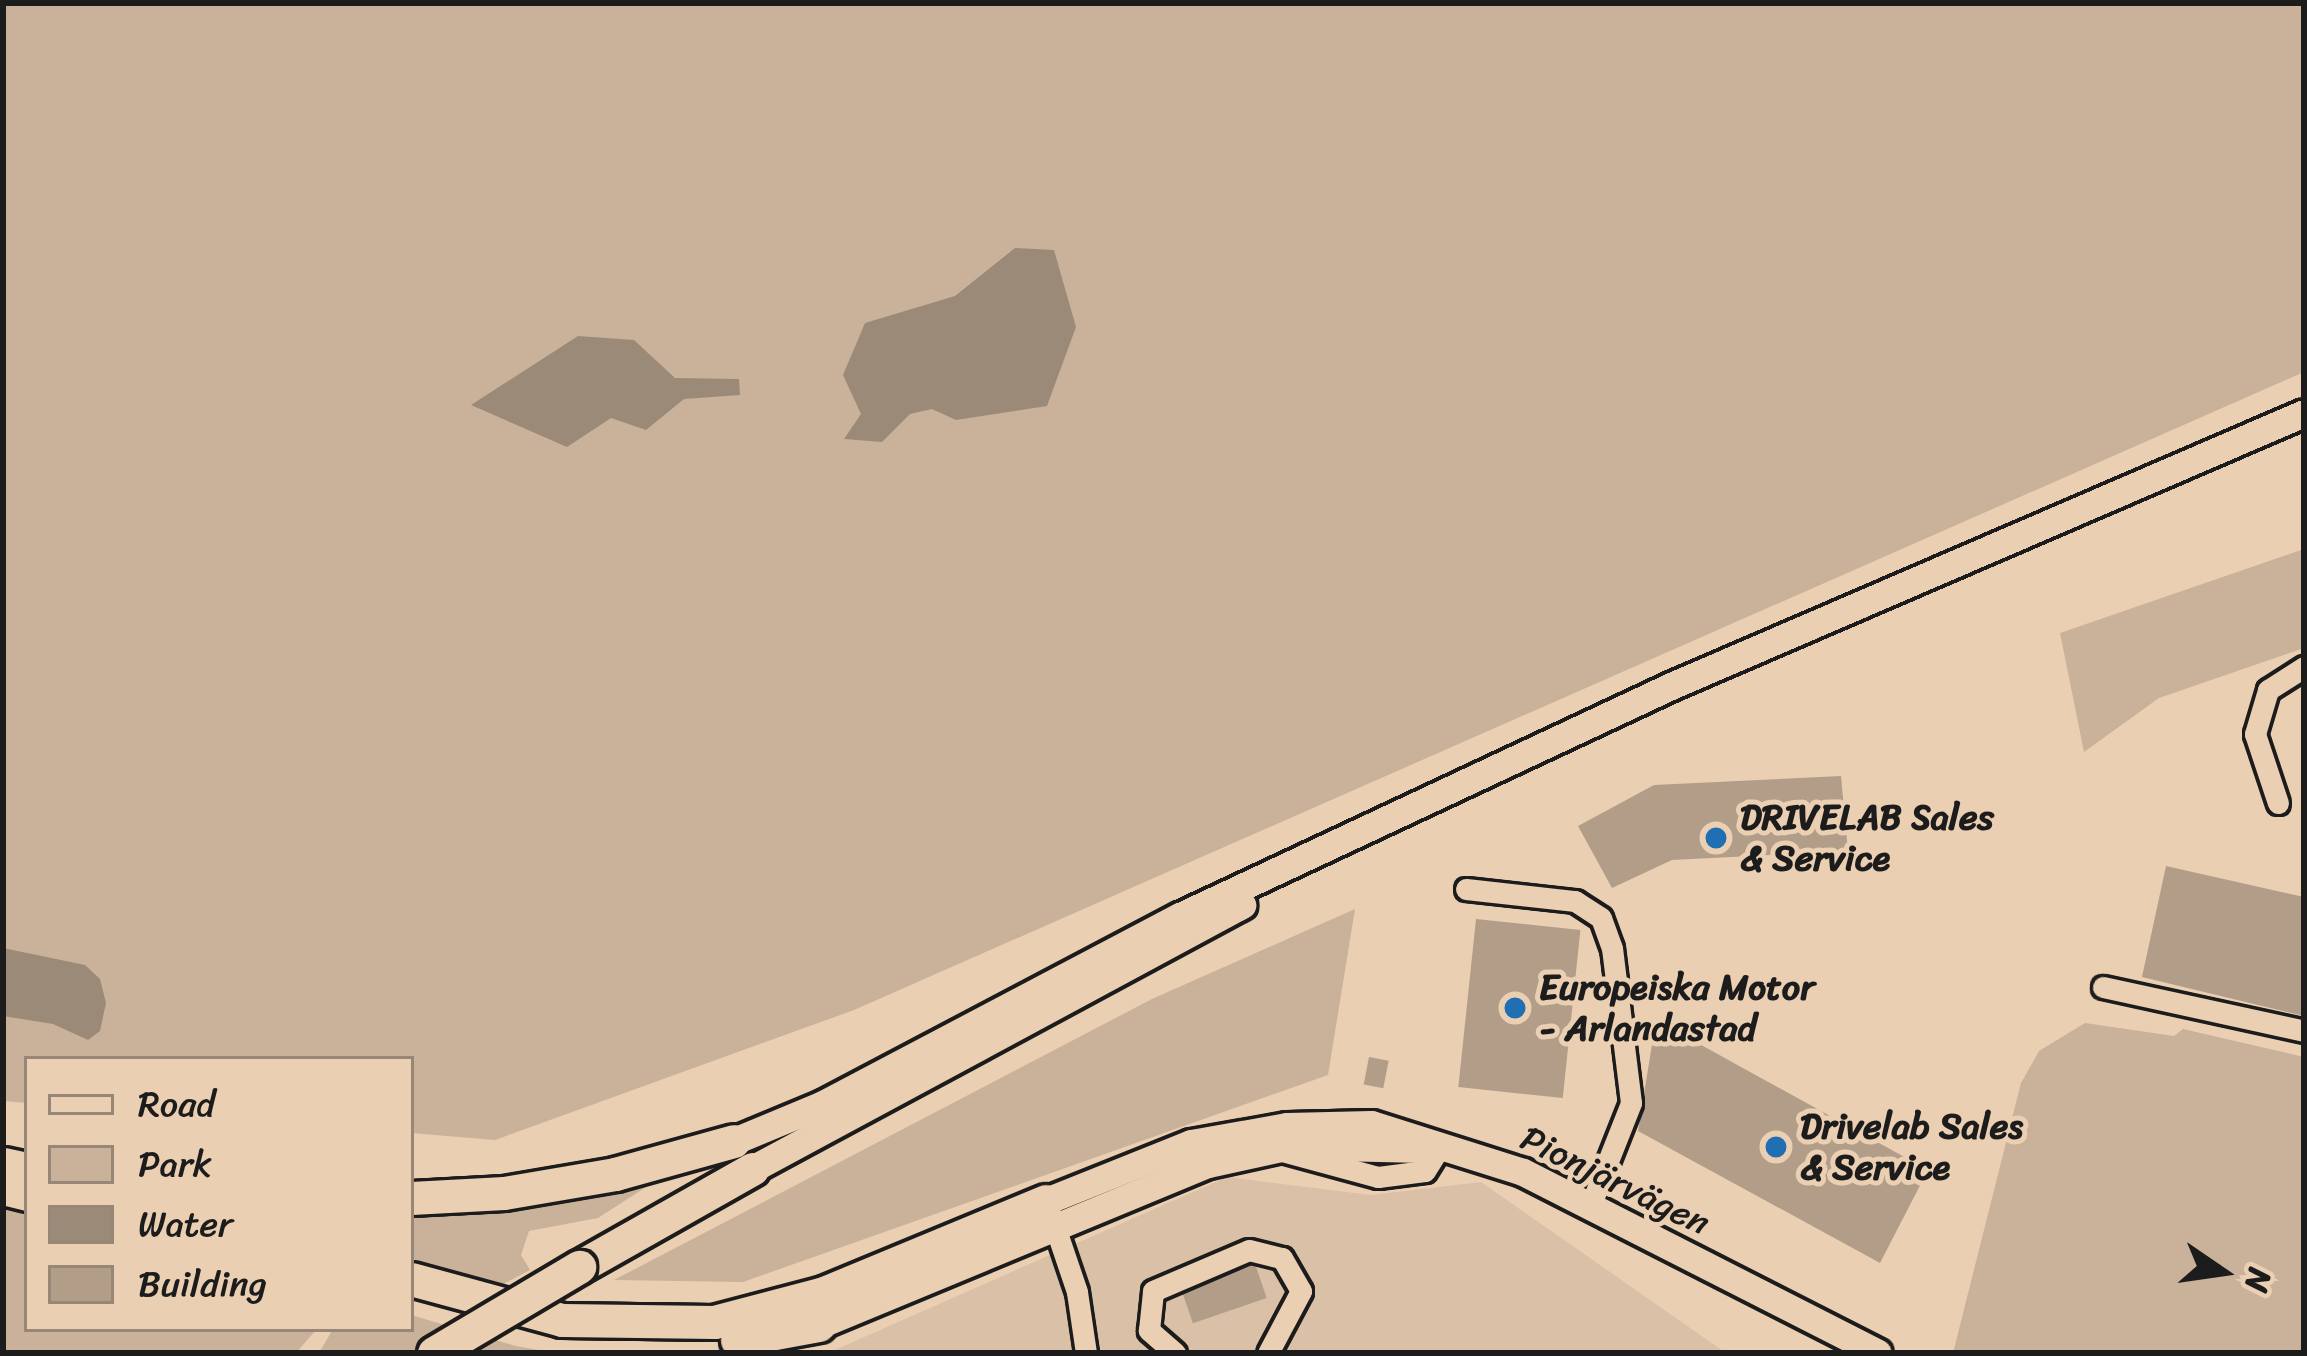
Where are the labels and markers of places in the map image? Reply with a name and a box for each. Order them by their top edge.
place label: DRIVELAB Sales & Service [1740,795,1997,880]
marker: DRIVELAB Sales & Service [1703,825,1729,851]
place label: Europeiska Motor - Arlandastad [1539,965,1815,1050]
marker: Europeiska Motor - Arlandastad [1502,995,1528,1021]
place label: Drivelab Sales & Service [1800,1104,2025,1189]
marker: Drivelab Sales & Service [1763,1134,1789,1160]

